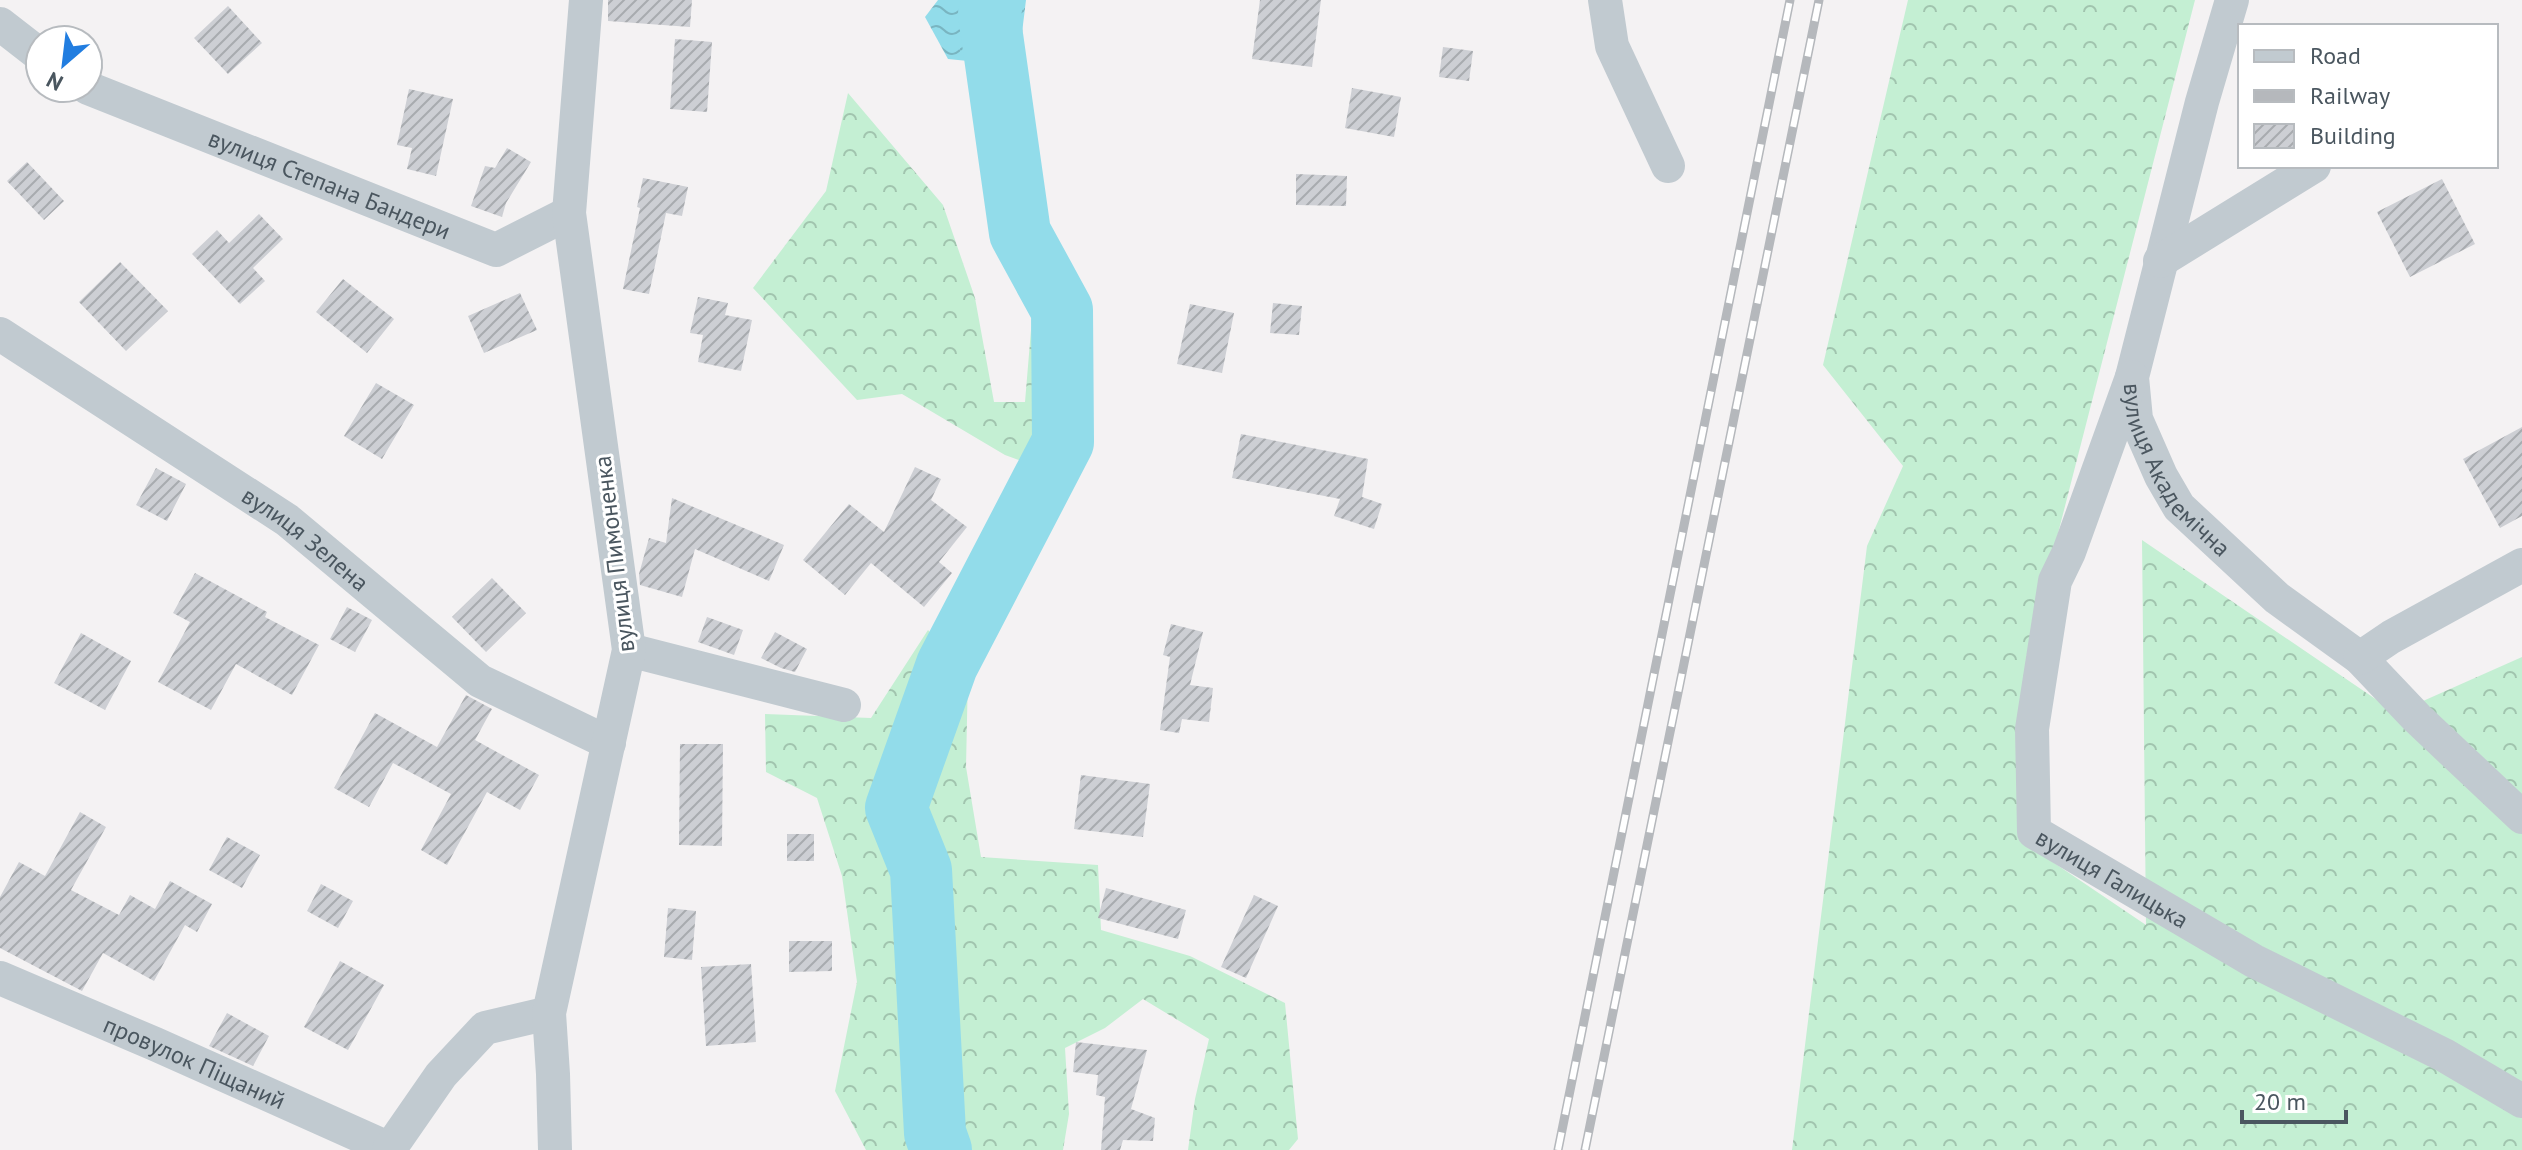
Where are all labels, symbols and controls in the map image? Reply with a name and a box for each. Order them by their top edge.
north arrow [24,24,104,104]
legend [2238,24,2498,168]
text: Road [2310,40,2361,71]
text: N [42,66,68,97]
text: Railway [2310,80,2390,111]
text: Building [2310,120,2396,151]
street label: вулиця Степана Бандери [204,122,455,246]
street label: вулиця Академічна [2117,382,2237,563]
street label: вулиця Пимоненка [587,454,641,654]
street label: вулиця Зелена [236,480,376,598]
street label: вулиця Галицька [2031,821,2194,935]
street label: провулок Піщаний [99,1008,290,1116]
scale bar [2242,1074,2346,1124]
text: 20 m [2254,1086,2306,1117]

